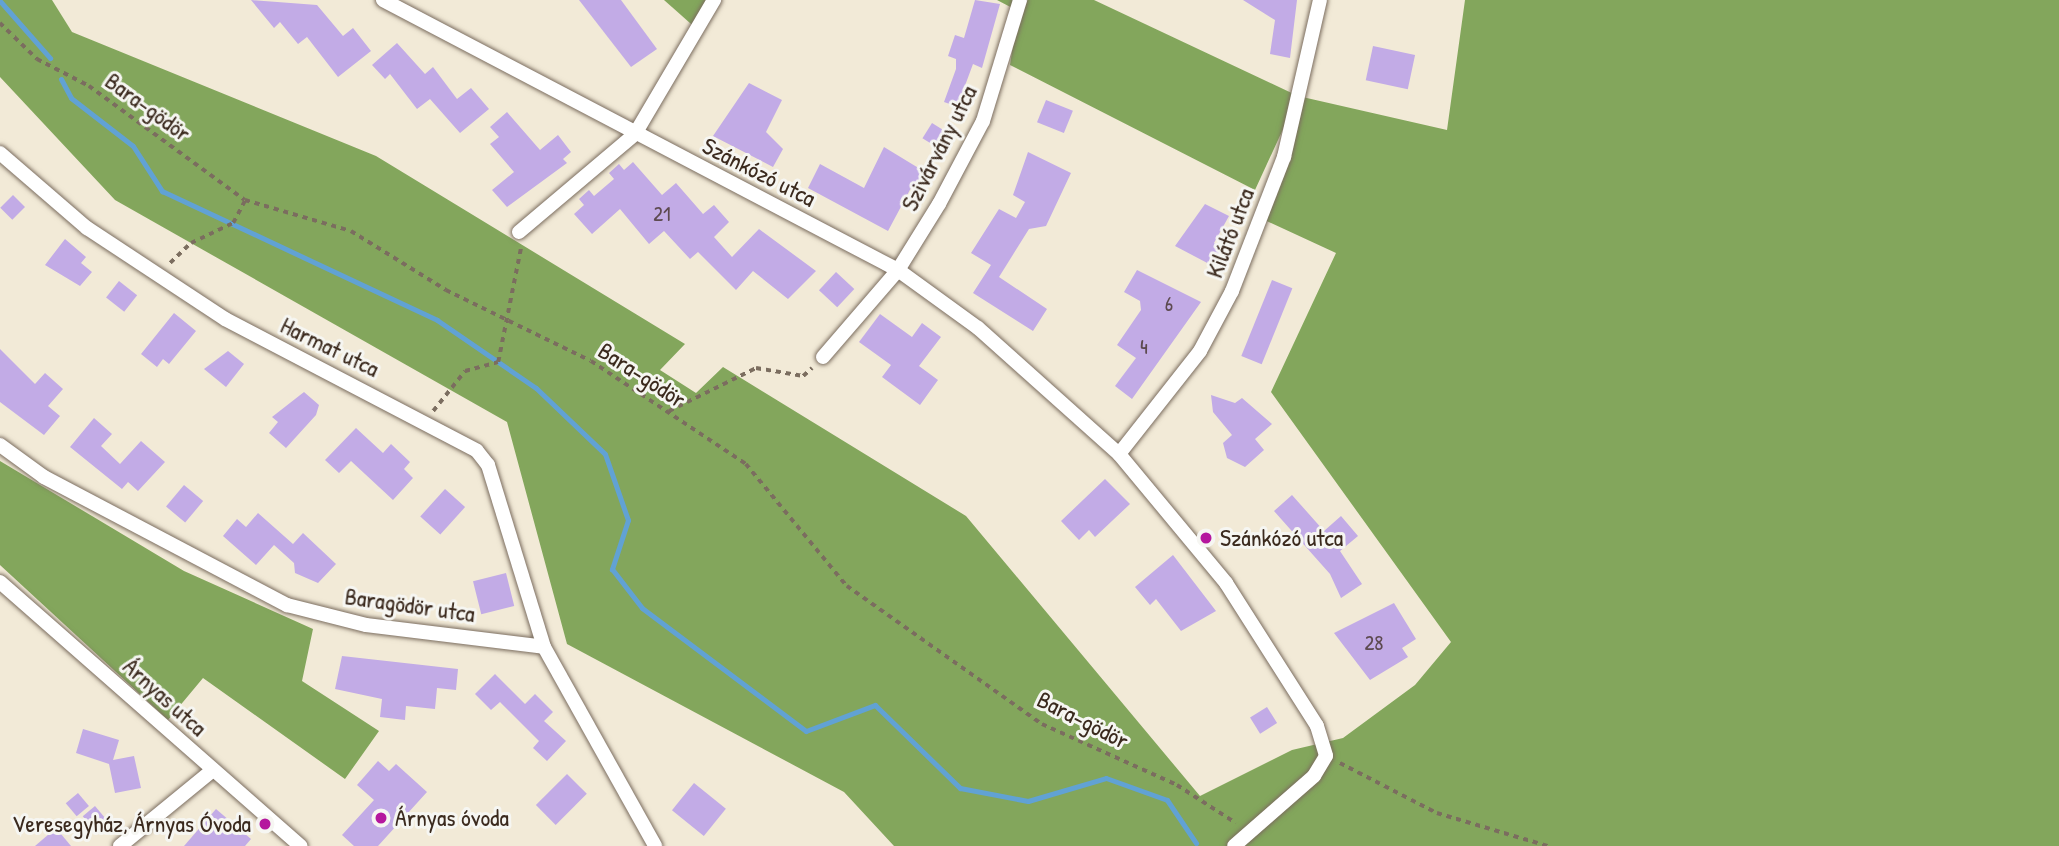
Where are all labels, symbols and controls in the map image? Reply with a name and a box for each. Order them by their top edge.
street label: Bara-gödör [100,66,196,148]
street label: Szivárvány utca [895,80,983,216]
street label: Szánkózó utca [698,131,820,213]
street label: Kilátó utca [1200,184,1260,282]
house number: 21 [653,201,671,227]
house number: 6 [1165,291,1173,317]
street label: Harmat utca [276,311,384,383]
house number: 4 [1140,334,1148,360]
street label: Bara-gödör [593,336,691,414]
place label: Szánkózó utca [1220,524,1343,552]
marker: Szánkózó utca [1198,530,1214,546]
street label: Baragödör utca [343,582,477,628]
house number: 28 [1365,630,1383,656]
street label: Árnyas utca [117,652,213,742]
street label: Bara-gödör [1033,685,1133,755]
place label: Árnyas óvoda [395,804,509,832]
place label: Veresegyház, Árnyas Óvoda [12,810,251,838]
marker: Árnyas óvoda [373,810,389,826]
marker: Veresegyház, Árnyas Óvoda [257,816,273,832]

